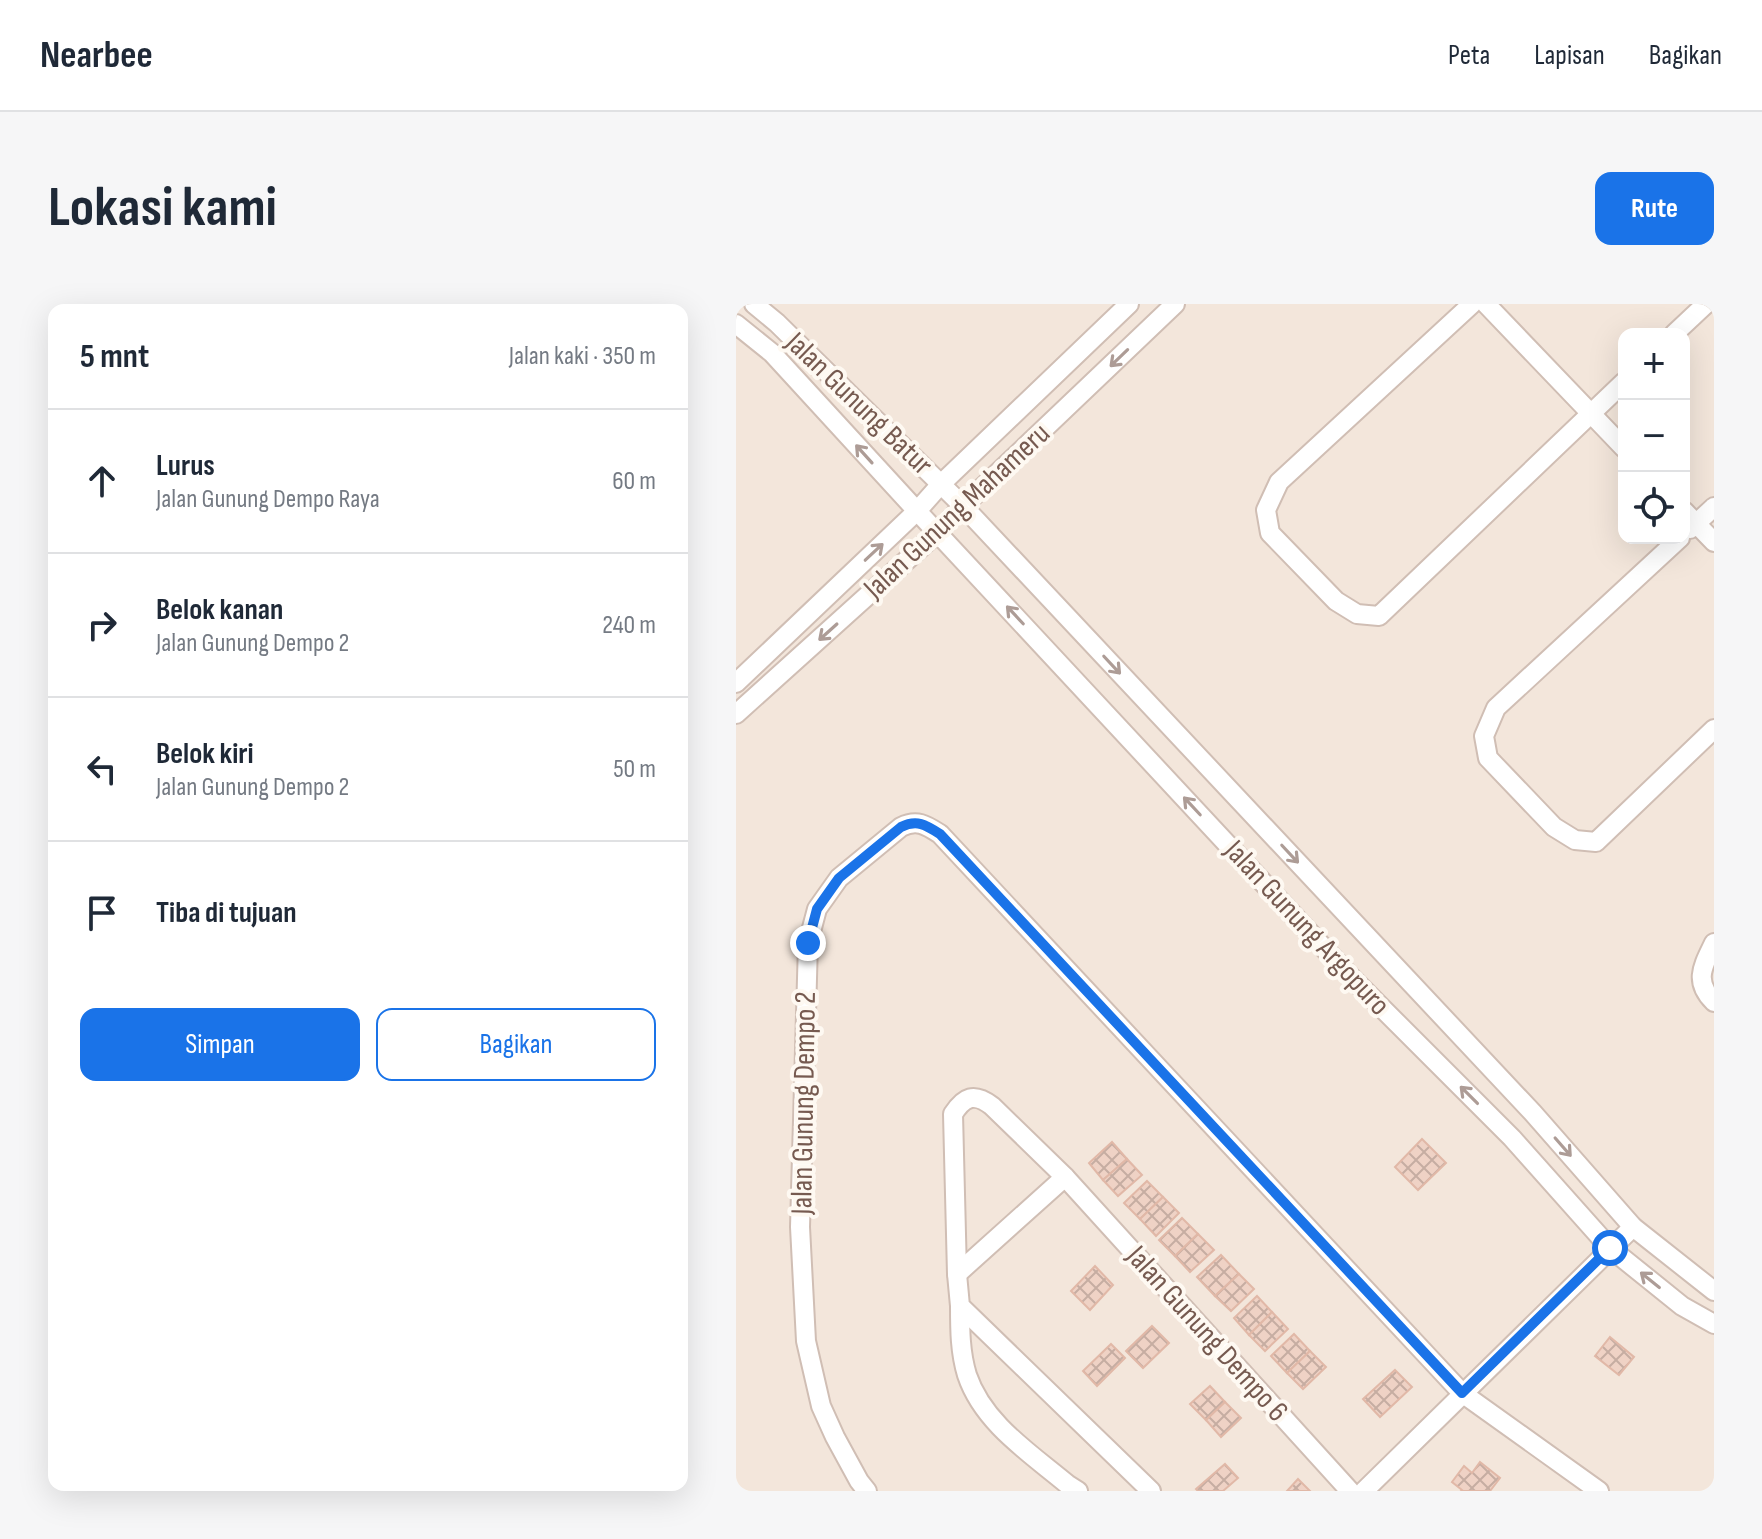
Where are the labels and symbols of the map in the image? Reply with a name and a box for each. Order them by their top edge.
street label: Jalan Gunung Batur [777,324,940,483]
one-way arrow [1109,348,1129,367]
street label: Jalan Gunung Mahameru [856,416,1057,607]
one-way arrow [856,444,874,464]
one-way arrow [864,542,884,561]
one-way arrow [1006,605,1025,625]
one-way arrow [818,622,838,640]
one-way arrow [1103,654,1121,674]
one-way arrow [1183,797,1202,816]
street label: Jalan Gunung Argopuro [1216,832,1397,1023]
one-way arrow [1281,844,1299,864]
route end [790,925,826,961]
street label: Jalan Gunung Dempo 2 [784,991,824,1216]
one-way arrow [1460,1086,1479,1105]
one-way arrow [1553,1137,1571,1157]
route start [1592,1230,1628,1266]
street label: Jalan Gunung Dempo 6 [1118,1238,1295,1429]
one-way arrow [1640,1271,1661,1289]

